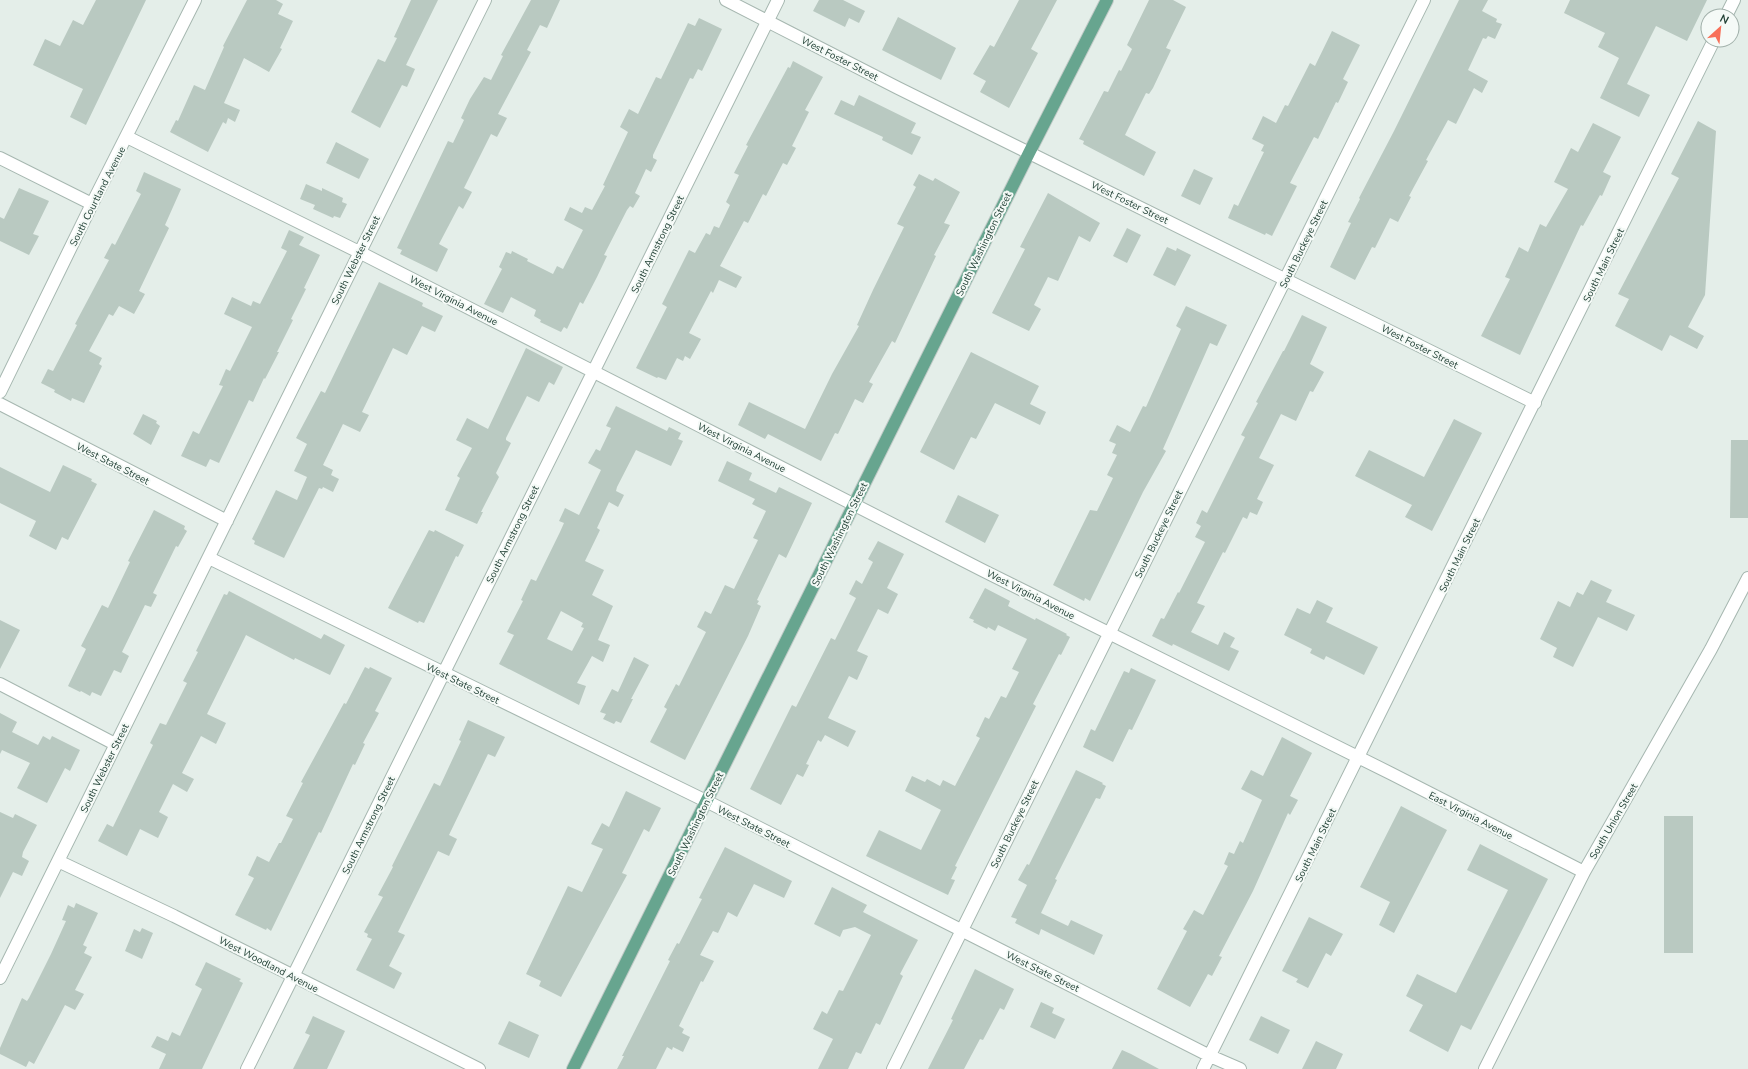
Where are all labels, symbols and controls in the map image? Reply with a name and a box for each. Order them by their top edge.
north arrow [1700,8,1740,48]
text: N [1717,11,1731,28]
street label: West Foster Street [799,33,881,85]
street label: South Courtland Avenue [67,144,129,249]
street label: West Foster Street [1089,178,1171,228]
street label: South Washington Street [953,190,1015,299]
street label: South Armstrong Street [628,193,688,296]
street label: South Buckeye Street [1276,198,1332,291]
street label: South Webster Street [328,213,384,307]
street label: South Main Street [1580,226,1628,305]
street label: West Virginia Avenue [407,273,500,329]
street label: West Foster Street [1379,321,1461,373]
street label: West Virginia Avenue [695,420,788,476]
street label: West State Street [74,439,152,489]
street label: South Washington Street [809,480,871,589]
street label: South Armstrong Street [483,483,543,586]
street label: South Buckeye Street [1131,488,1187,581]
street label: South Main Street [1436,516,1484,595]
street label: West Virginia Avenue [984,567,1077,623]
street label: West State Street [423,660,502,708]
street label: South Webster Street [77,721,133,815]
street label: South Washington Street [665,770,727,879]
street label: South Armstrong Street [339,774,399,877]
street label: South Buckeye Street [987,778,1043,871]
street label: South Union Street [1586,781,1642,862]
street label: East Virginia Avenue [1426,789,1515,843]
street label: West State Street [715,802,793,852]
street label: South Main Street [1292,806,1340,885]
street label: West Woodland Avenue [216,934,321,996]
street label: West State Street [1003,948,1082,996]

